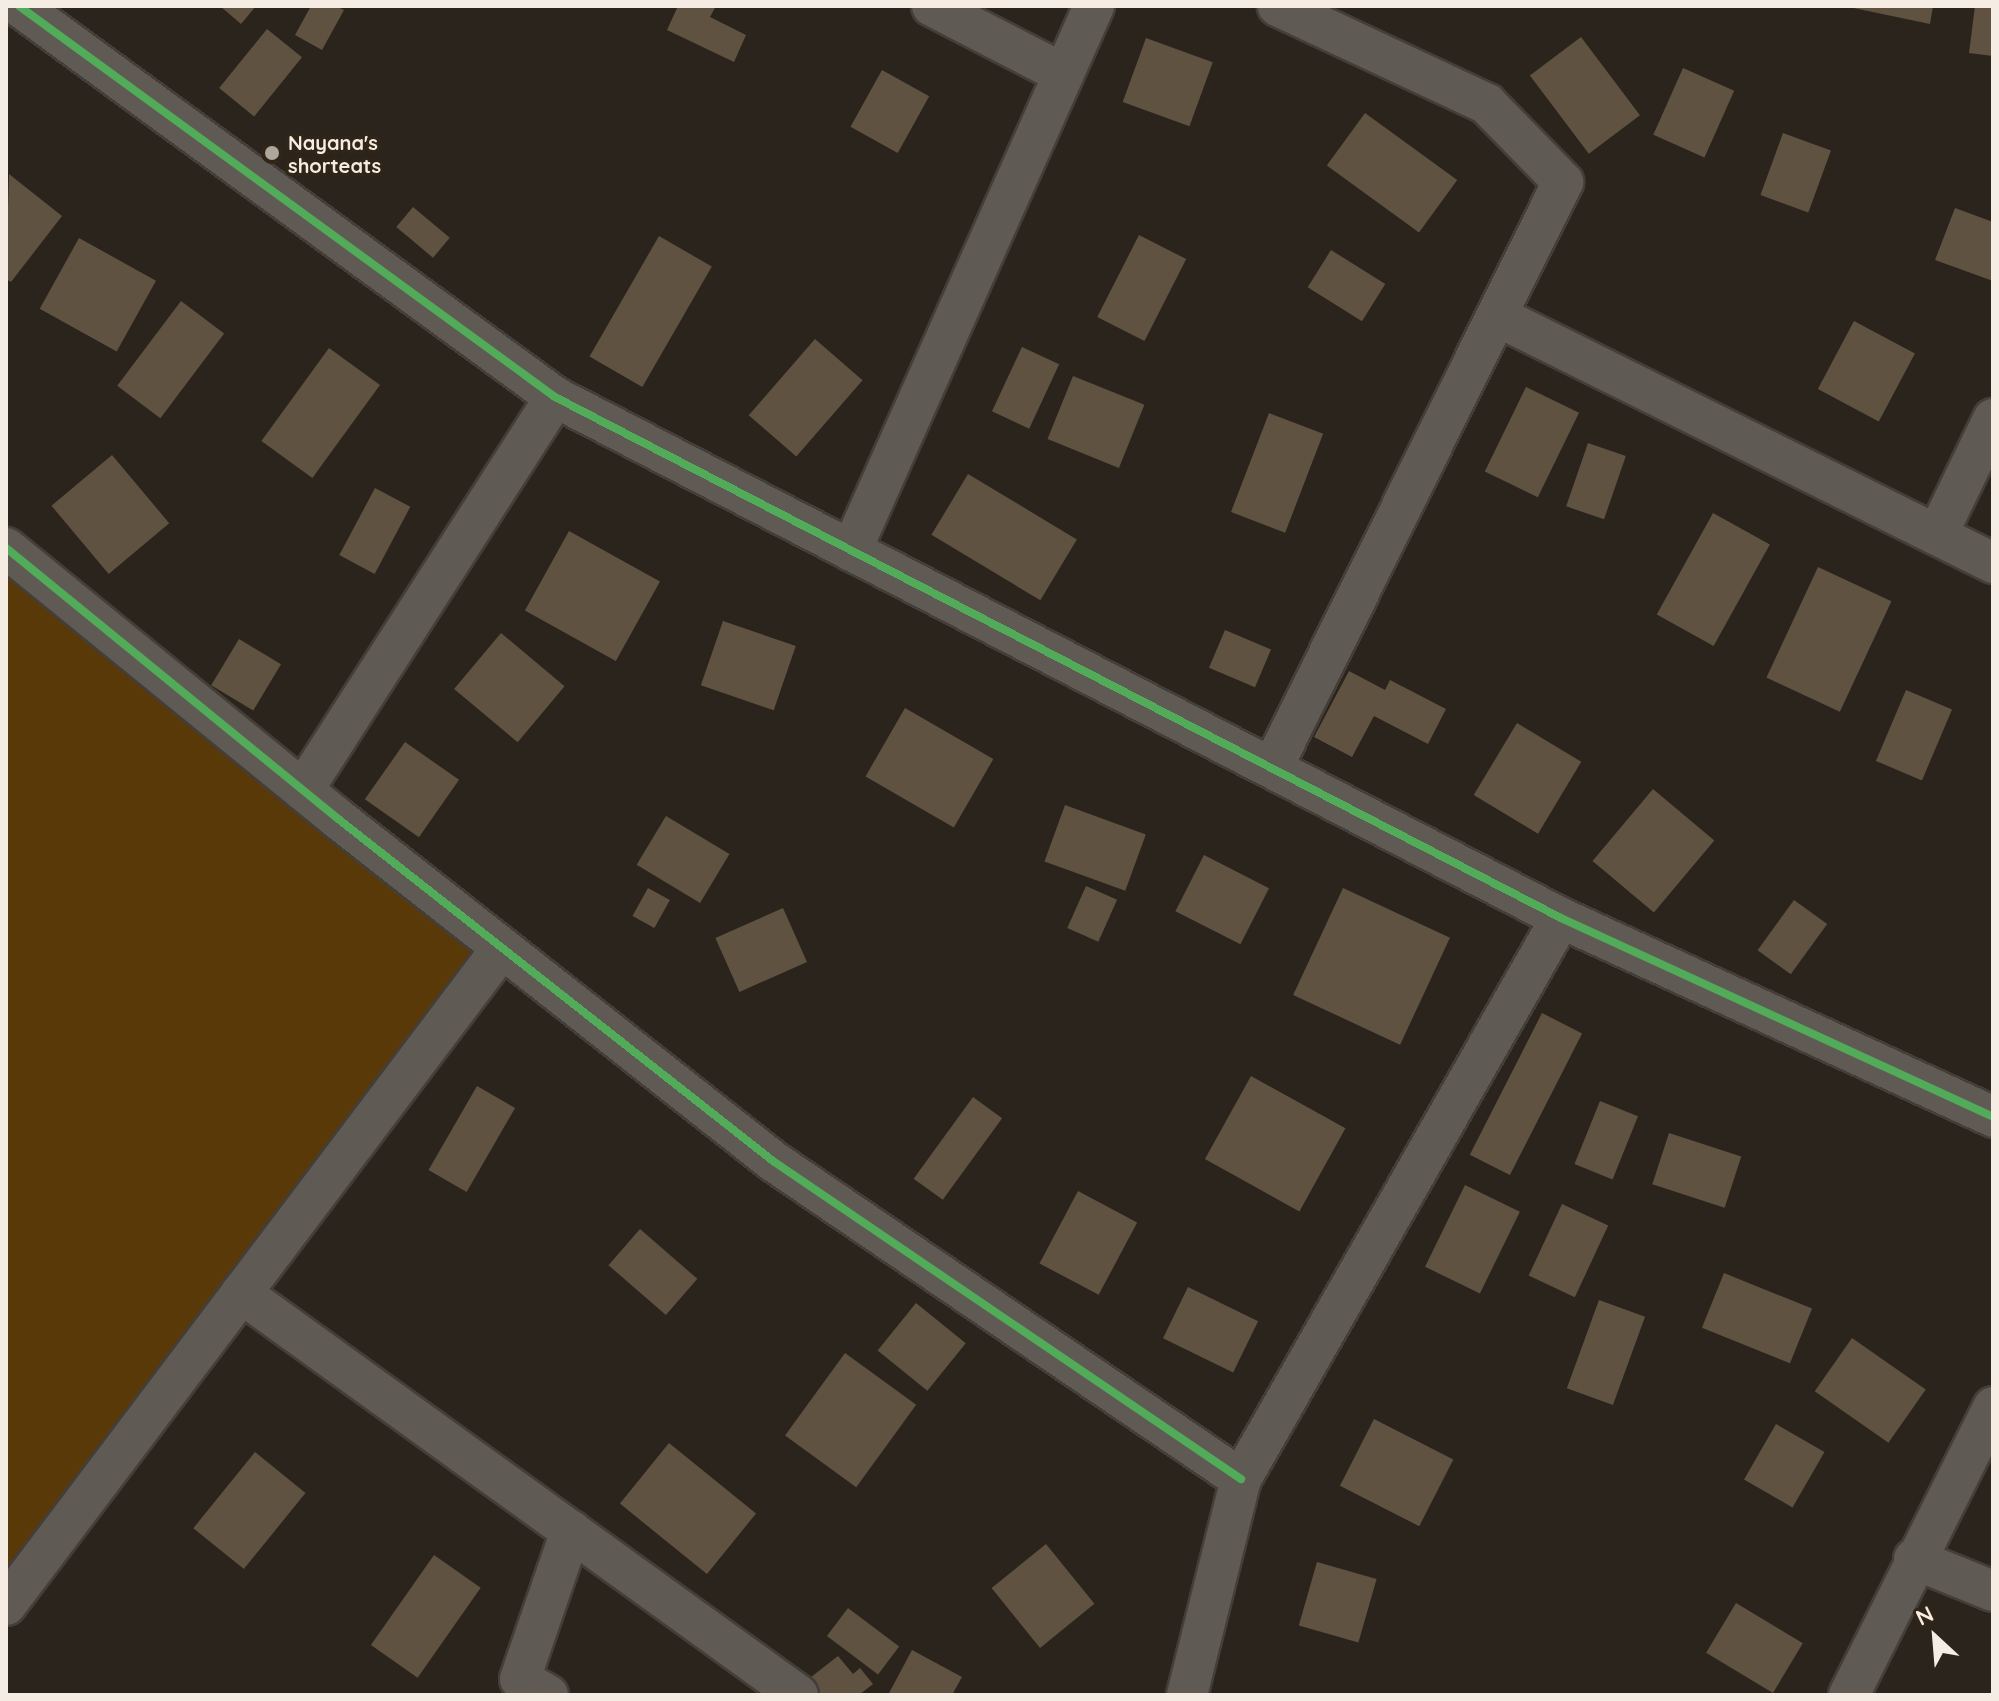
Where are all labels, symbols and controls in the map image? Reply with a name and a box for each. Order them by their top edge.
place label: Nayana's shorteats [288,130,381,177]
marker: Nayana's shorteats [263,144,281,162]
north arrow [1895,1597,1975,1677]
text: N [1911,1599,1938,1632]

